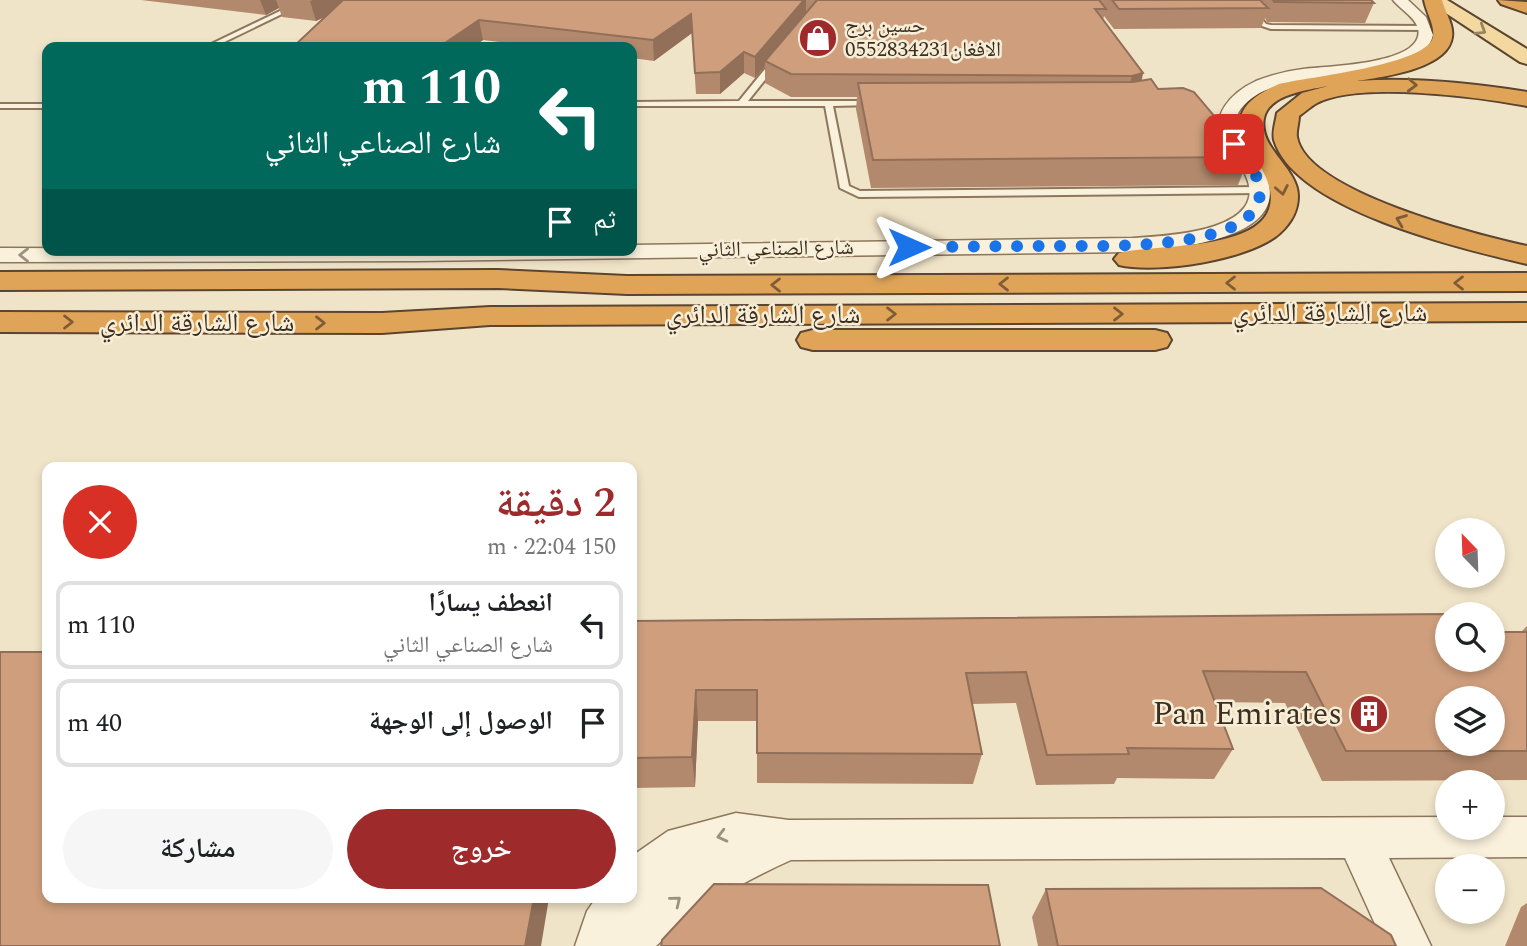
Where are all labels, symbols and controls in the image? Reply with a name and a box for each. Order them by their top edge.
place label: حسين برج الافغان0552834231 [845,10,1001,66]
shop icon: حسين برج الافغان0552834231 [797,17,839,59]
one-way arrow [1473,21,1486,34]
text: 110 m [362,51,501,126]
icon: left [525,70,616,161]
one-way arrow [1407,78,1418,93]
pin [1204,114,1264,174]
text: شارع الصناعي الثاني [264,119,501,168]
icon: arrive [1215,125,1253,163]
one-way arrow [1274,184,1289,196]
text: ثم [593,200,616,240]
icon: arrive [541,203,579,241]
position arrow [872,210,946,284]
one-way arrow [1396,214,1408,228]
street label: شارع الصناعي الثاني [698,232,854,266]
one-way arrow [18,247,28,263]
one-way arrow [1226,275,1236,291]
one-way arrow [1453,275,1464,291]
one-way arrow [998,276,1009,292]
one-way arrow [771,277,781,293]
street label: شارع الشارقة الدائري [1233,293,1427,333]
street label: شارع الشارقة الدائري [666,295,860,335]
street label: شارع الشارقة الدائري [100,303,294,343]
one-way arrow [886,306,896,322]
one-way arrow [1113,306,1124,321]
one-way arrow [63,314,74,330]
one-way arrow [315,315,326,331]
text: 2 دقيقة [496,472,616,535]
button: close [63,485,137,559]
north arrow [1435,518,1505,588]
map controls [1435,518,1505,924]
text: 150 m · 22:04 [487,530,616,565]
text: انعطف يسارًا [429,583,553,623]
button: search [1435,602,1505,672]
text: 110 m [67,605,135,645]
icon: left [574,606,612,644]
text: شارع الصناعي الثاني [383,628,553,663]
button: layers [1435,686,1505,756]
place label: Pan Emirates [1152,690,1342,739]
building icon: Pan Emirates [1348,693,1390,735]
text: الوصول إلى الوجهة [369,701,553,741]
text: 40 m [67,703,122,743]
icon: arrive [574,704,612,742]
button: + [1435,770,1505,840]
button: مشاركة [63,809,333,889]
button: خروج [347,809,616,889]
one-way arrow [716,828,728,842]
button: − [1435,854,1505,924]
one-way arrow [667,897,680,909]

